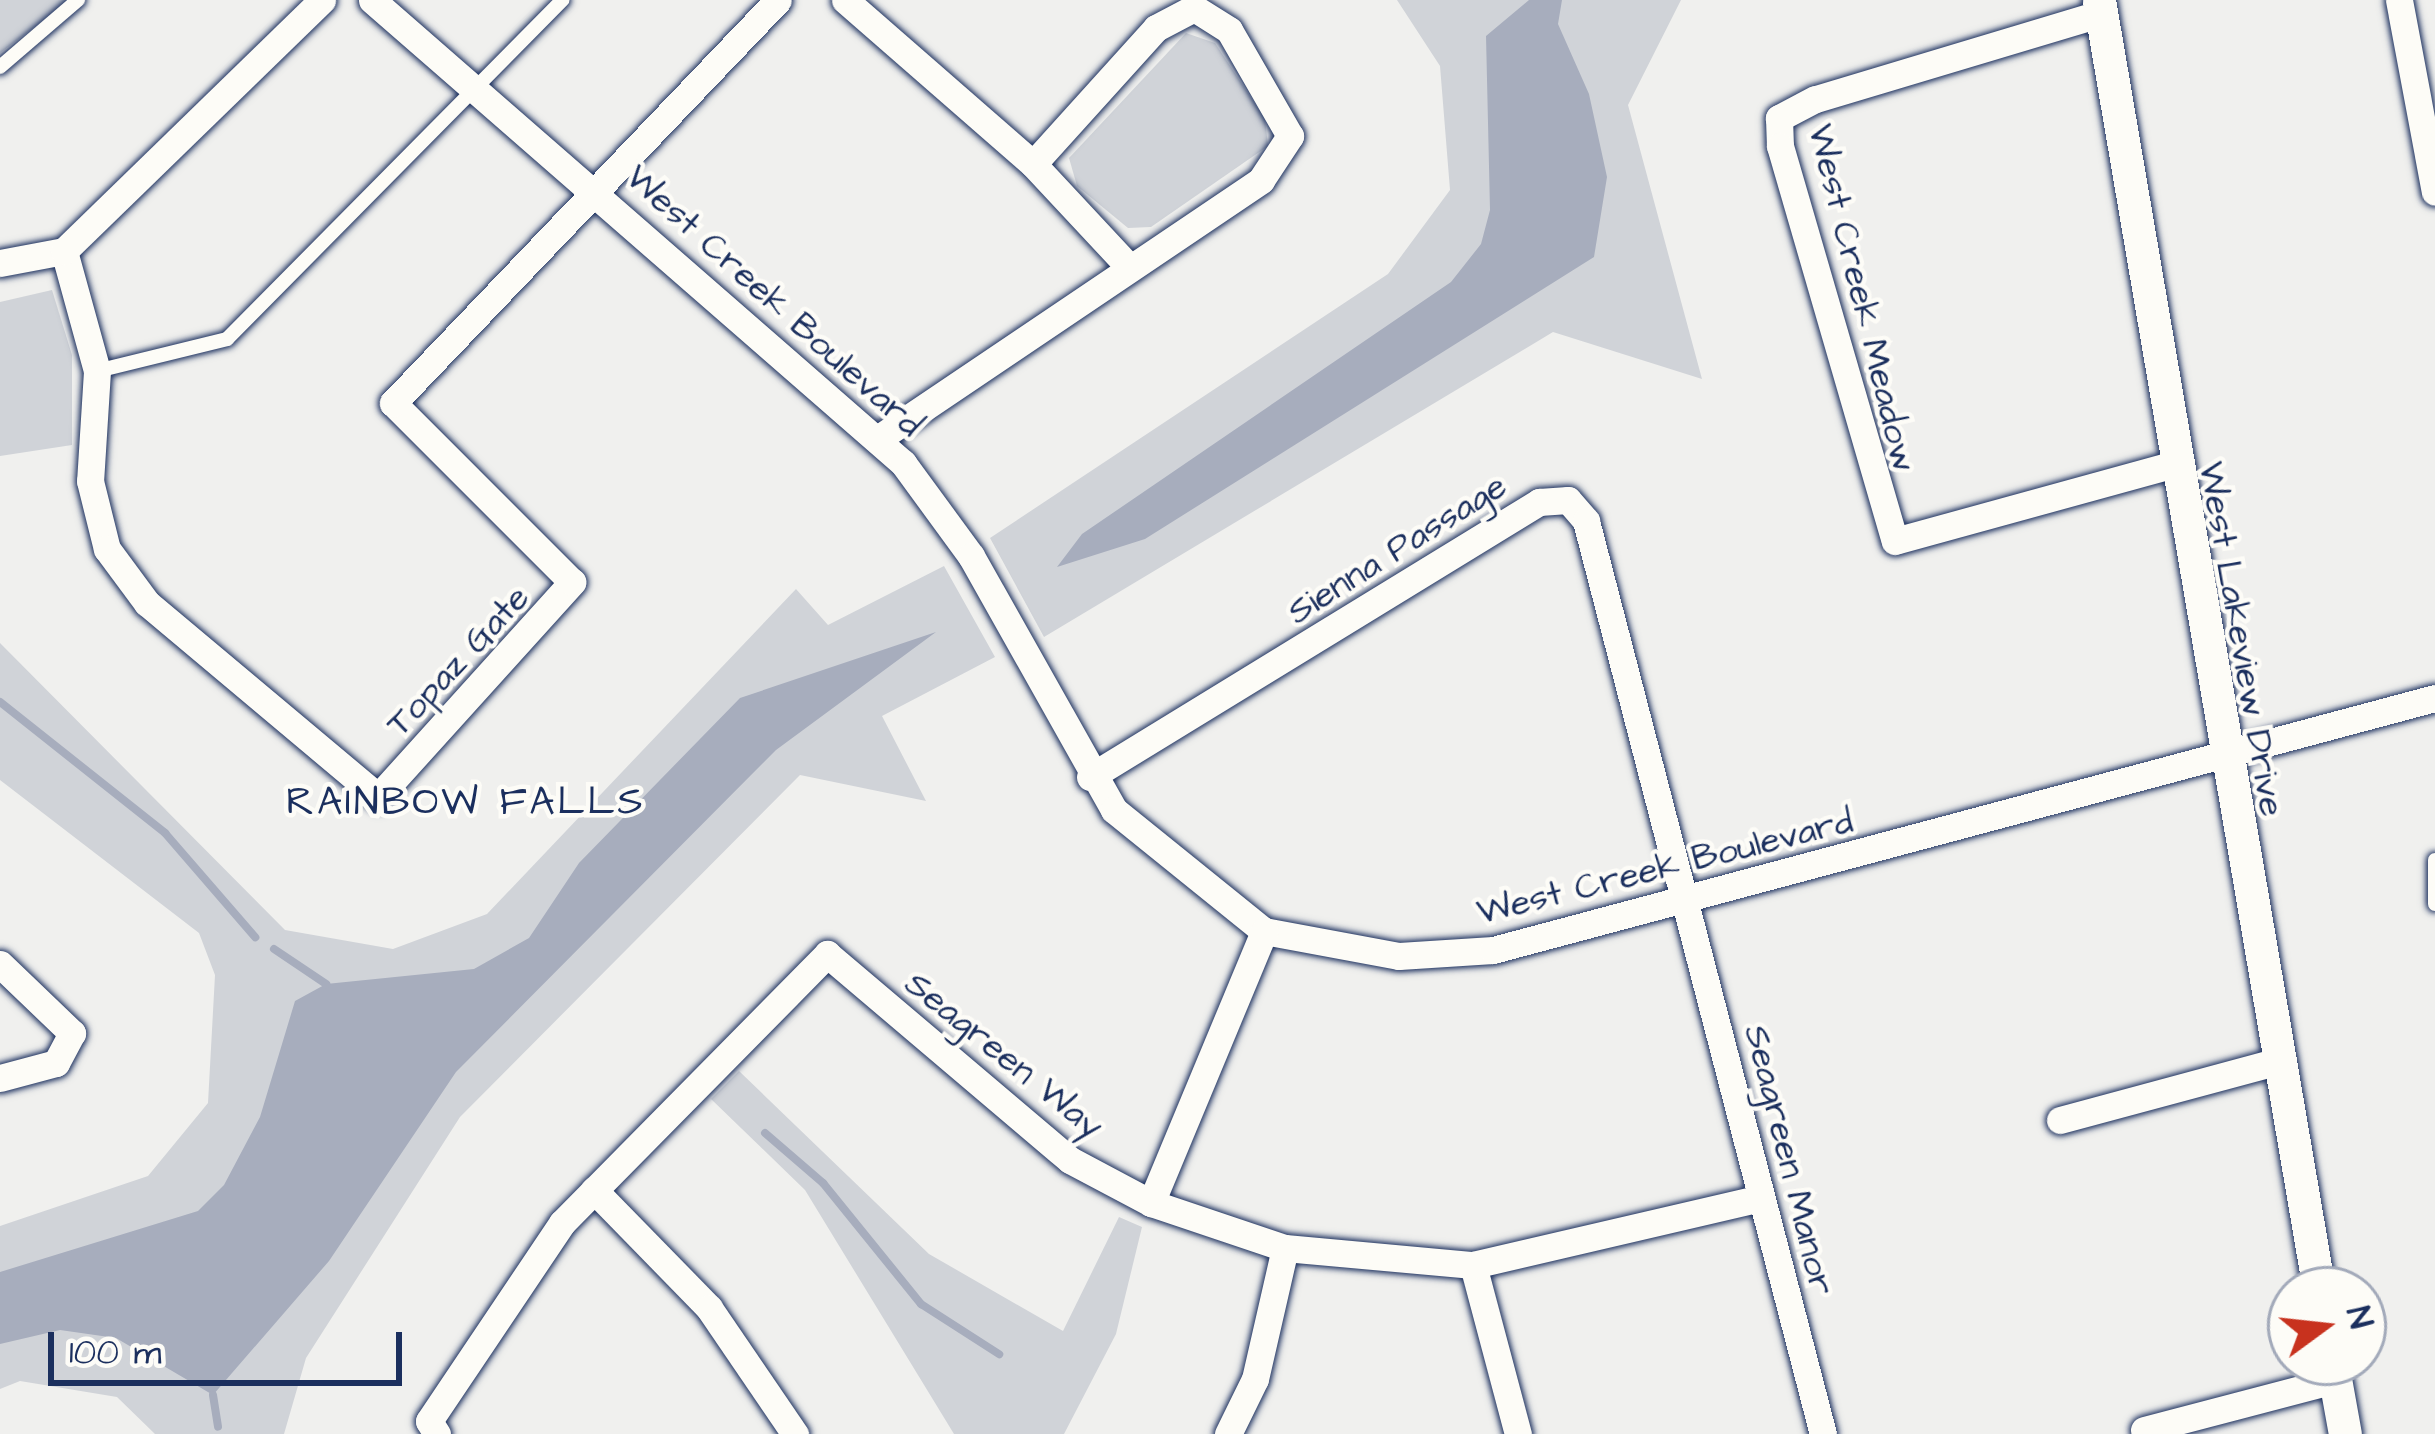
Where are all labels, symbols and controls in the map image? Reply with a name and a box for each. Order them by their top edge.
street label: West Creek Meadow [1798,120,1926,476]
street label: West Creek Boulevard [616,156,932,446]
street label: West Lakeview Drive [2189,458,2293,820]
street label: Sienna Passage [1279,464,1515,634]
street label: Topaz Gate [377,577,539,745]
district label: RAINBOW FALLS [286,780,646,826]
street label: West Creek Boulevard [1473,799,1857,935]
street label: Seagreen Way [896,962,1112,1148]
street label: Seagreen Manor [1735,1020,1843,1300]
north arrow [2267,1266,2387,1386]
text: N [2334,1301,2384,1333]
scale bar [54,1308,408,1382]
text: 100 m [69,1327,161,1378]

